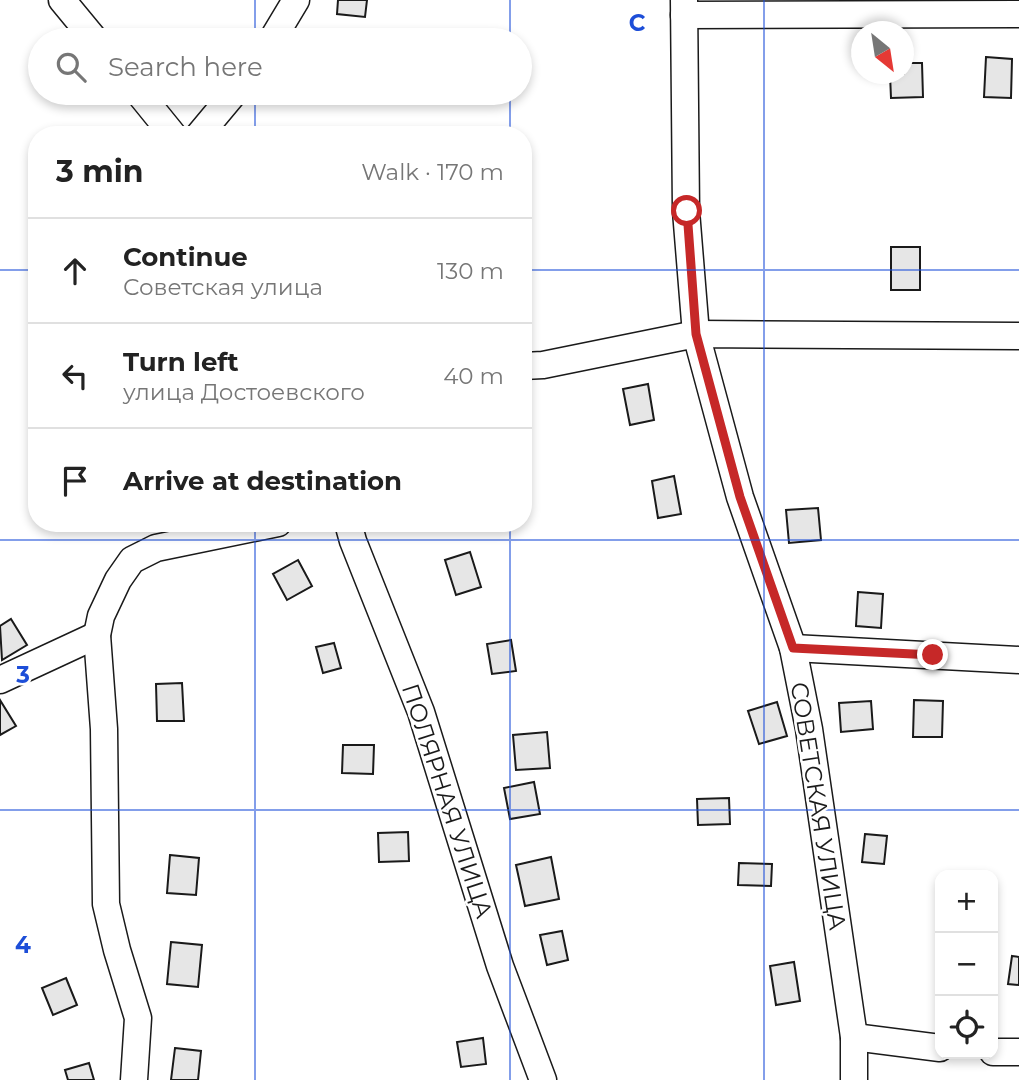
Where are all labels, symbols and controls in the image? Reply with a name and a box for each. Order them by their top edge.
text: C [629,9,646,37]
north arrow [851,21,914,84]
search box [28,28,532,105]
icon: search [52,48,90,86]
text: Search here [108,51,263,83]
text: 3 min [56,153,143,190]
text: Walk · 170 m [361,158,504,186]
route start [671,195,702,226]
text: Continue [123,241,248,273]
icon: ahead [56,252,94,290]
text: 130 m [437,257,504,285]
text: Советская улица [123,273,323,301]
text: Turn left [123,346,239,378]
icon: left [56,357,94,395]
text: 40 m [443,362,504,390]
text: улица Достоевского [123,378,365,406]
icon: arrive [56,462,94,500]
text: Arrive at destination [123,465,402,497]
route end [917,639,948,670]
text: 3 [15,661,30,689]
street label: ПОЛЯРНАЯ УЛИЦА [396,680,499,922]
street label: СОВЕТСКАЯ УЛИЦА [785,680,852,932]
map controls [935,870,998,1059]
button: + [935,870,998,933]
text: 4 [15,931,31,959]
button: − [935,933,998,996]
button: locate [935,996,998,1059]

